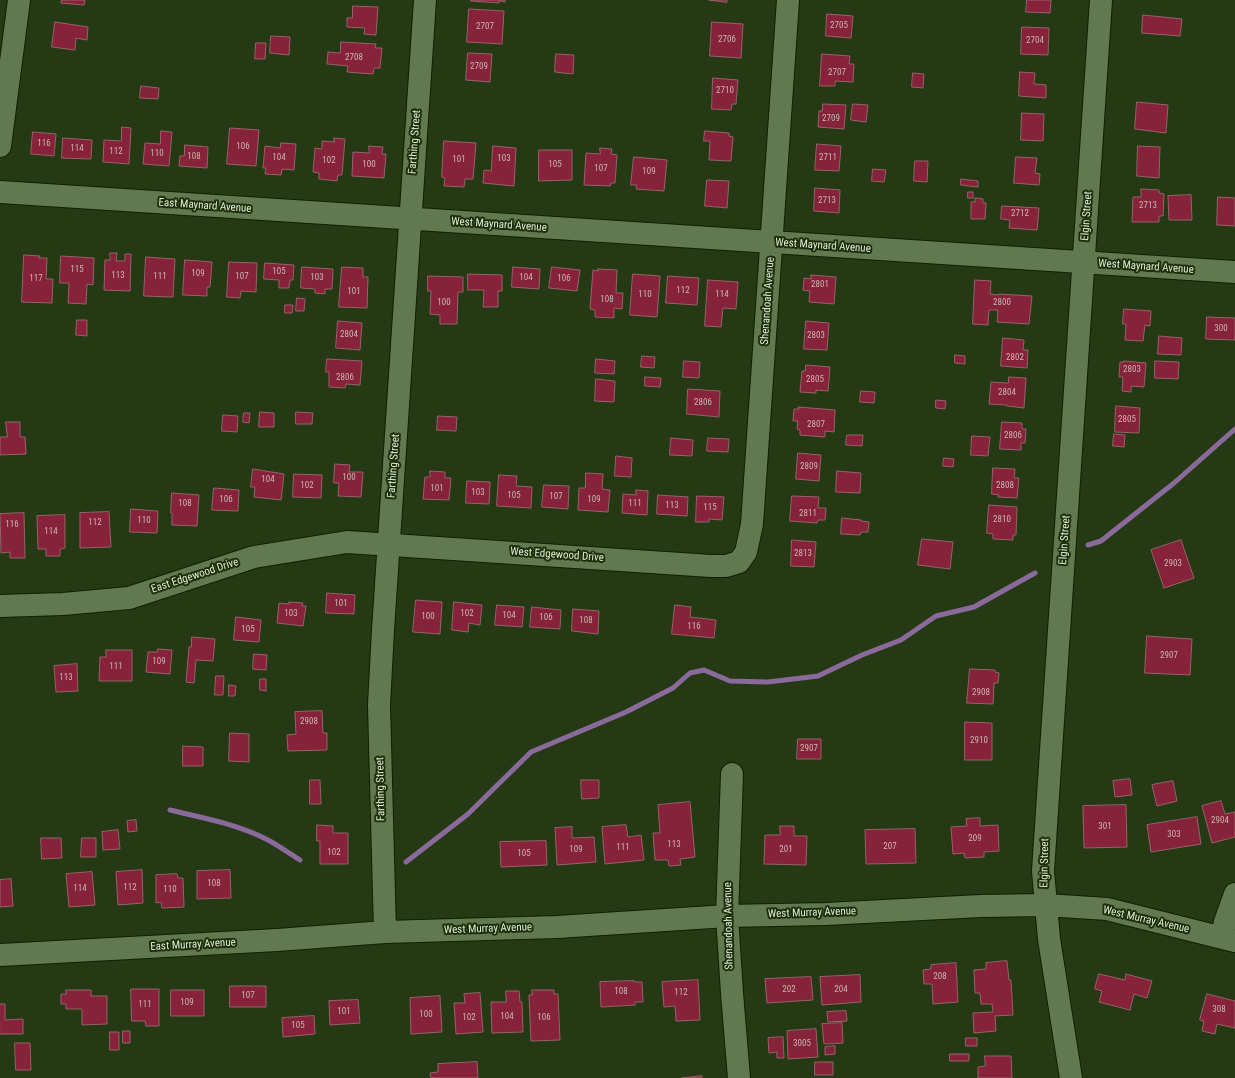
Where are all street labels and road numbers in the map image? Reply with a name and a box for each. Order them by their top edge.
street label: Farthing Street [406,110,424,174]
street label: Elgin Street [1079,191,1095,241]
street label: East Maynard Avenue [158,196,252,216]
street label: West Maynard Avenue [451,215,547,235]
street label: West Maynard Avenue [775,236,871,256]
street label: Shenandoah Avenue [758,257,778,345]
street label: West Maynard Avenue [1098,257,1194,277]
street label: Farthing Street [385,434,403,498]
street label: Elgin Street [1057,515,1073,565]
street label: West Edgewood Drive [510,545,604,565]
street label: East Edgewood Drive [150,556,240,596]
street label: Farthing Street [374,757,388,821]
street label: Elgin Street [1038,838,1052,888]
street label: Shenandoah Avenue [722,882,736,970]
street label: West Murray Avenue [1102,904,1190,936]
street label: West Murray Avenue [768,905,856,921]
street label: West Murray Avenue [444,921,532,937]
street label: East Murray Avenue [150,936,236,954]

